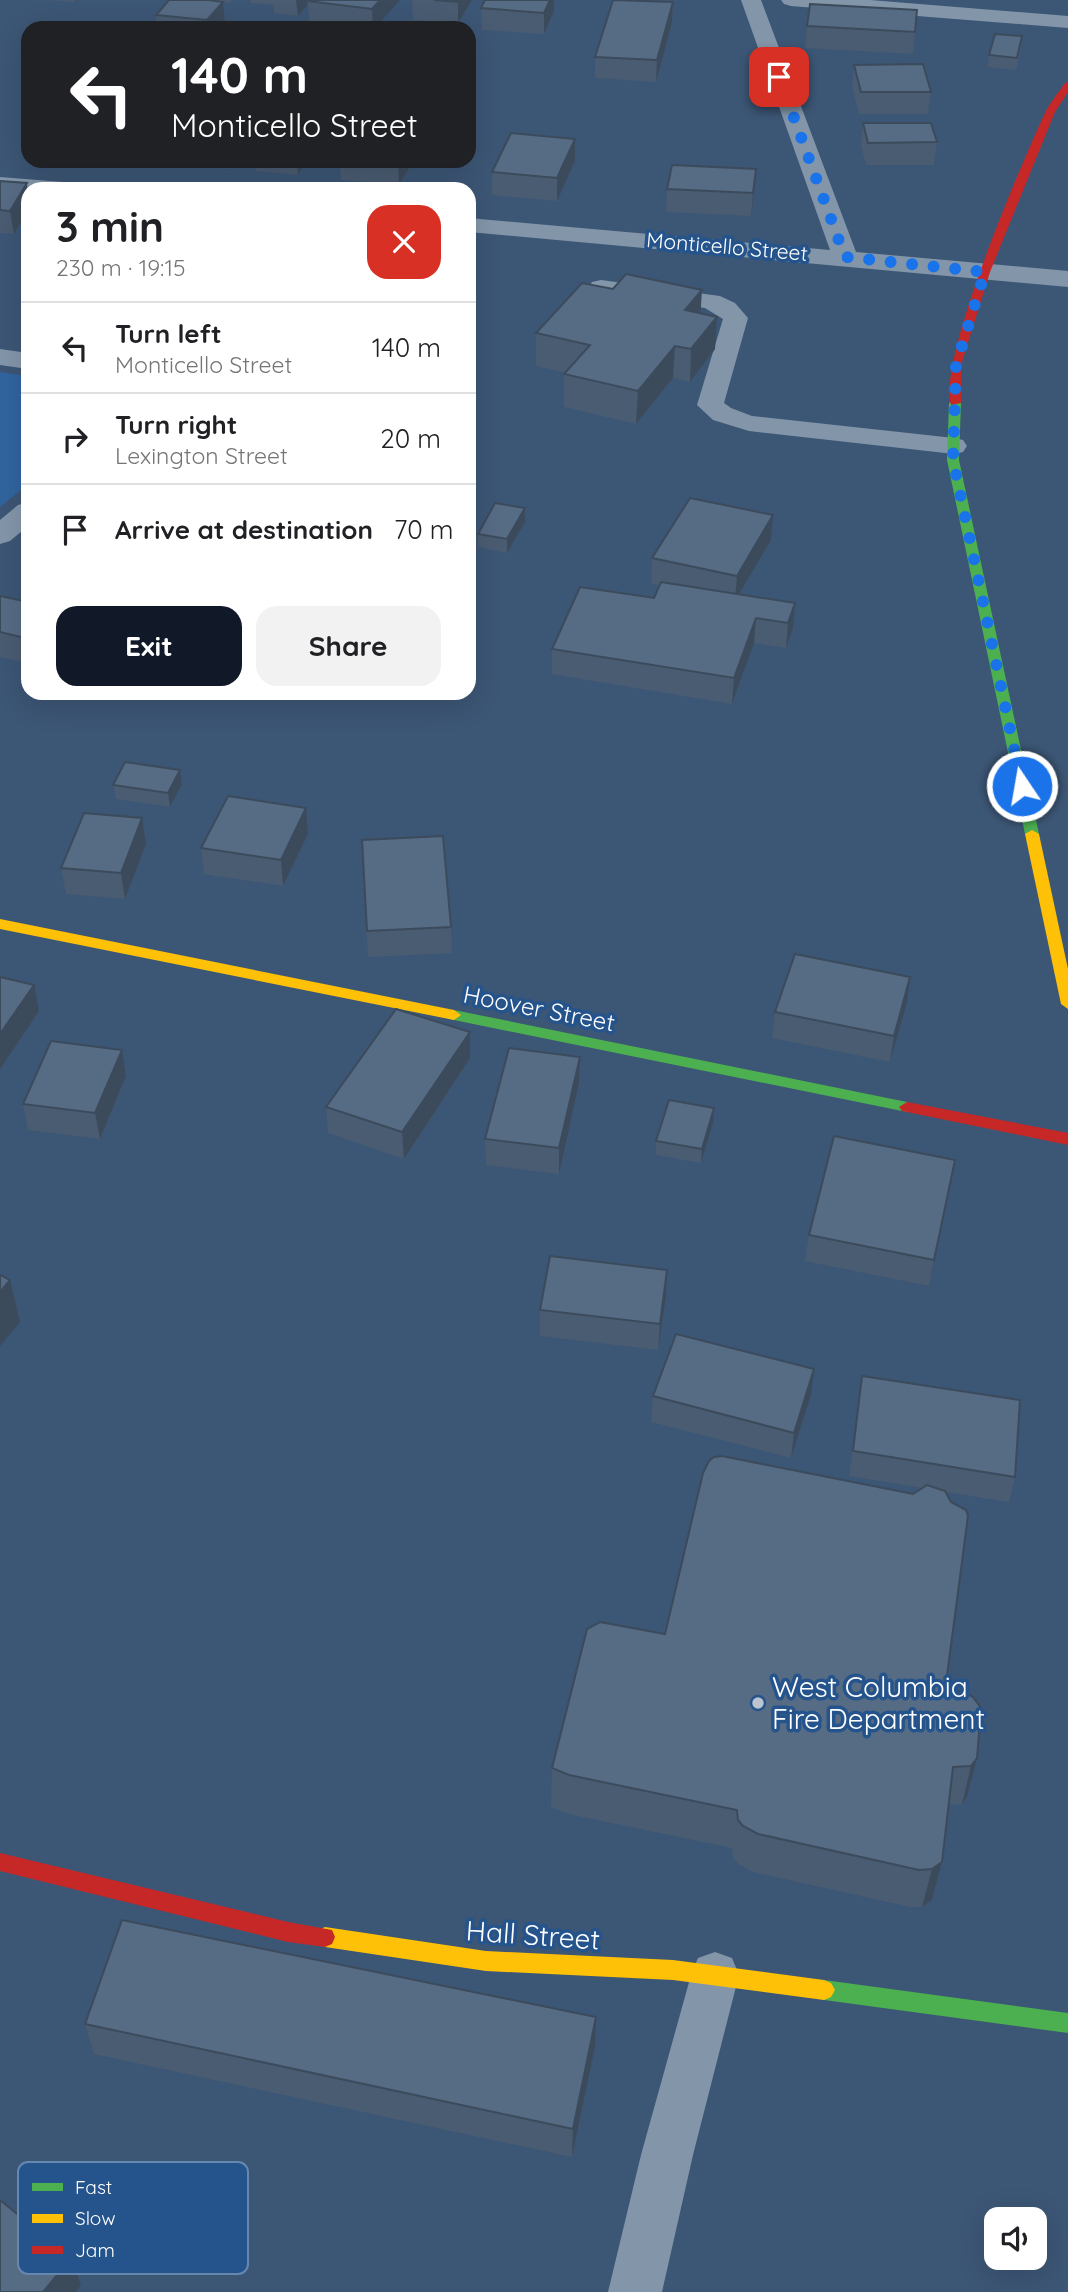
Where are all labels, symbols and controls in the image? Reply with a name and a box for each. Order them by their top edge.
text: 140 m [171,44,308,105]
pin [749,47,809,107]
icon: left [56,49,147,140]
icon: arrive [760,58,798,96]
text: Monticello Street [171,105,418,145]
text: 3 min [56,200,164,253]
button: close [367,205,441,279]
street label: Monticello Street [645,226,809,266]
text: 230 m · 19:15 [56,253,185,282]
text: Turn left [115,317,222,350]
icon: left [56,329,94,367]
text: 140 m [372,331,441,364]
text: Monticello Street [115,350,292,379]
text: Turn right [115,408,237,441]
icon: right [56,420,94,458]
text: 20 m [380,422,441,455]
text: Lexington Street [115,441,288,470]
icon: arrive [56,511,94,549]
text: Arrive at destination [115,513,373,546]
text: 70 m [394,513,454,546]
button: Exit [56,606,242,686]
button: Share [256,606,441,686]
position arrow [985,749,1059,823]
street label: Hoover Street [461,979,617,1037]
place label: West Columbia Fire Department [772,1669,985,1736]
marker: West Columbia Fire Department [750,1695,766,1711]
street label: Hall Street [465,1912,601,1957]
legend [18,2162,248,2274]
text: Fast [75,2175,112,2199]
text: Slow [75,2206,116,2230]
map controls [984,2207,1047,2270]
button: sound [984,2207,1047,2270]
text: Jam [75,2238,115,2262]

